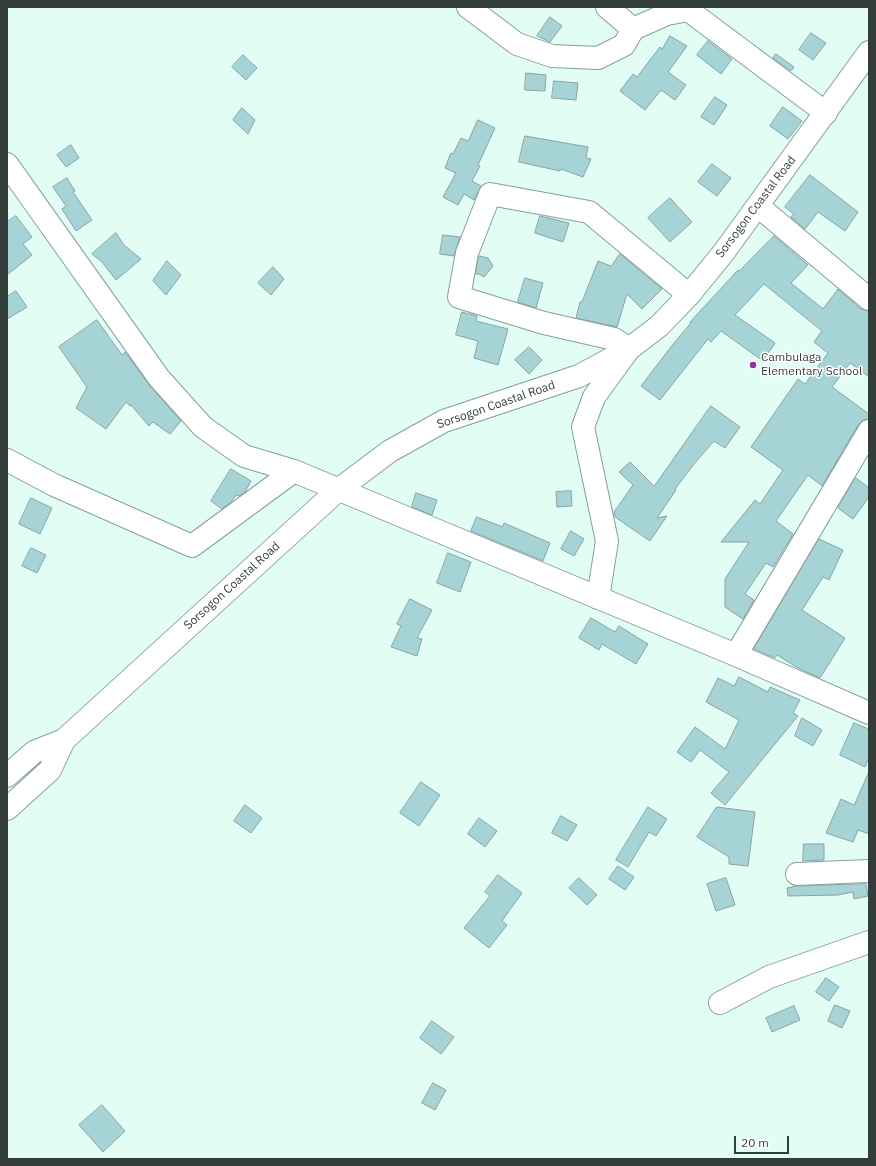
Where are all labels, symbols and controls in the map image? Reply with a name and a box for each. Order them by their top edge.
street label: Sorsogon Coastal Road [713,153,799,261]
place label: Cambulaga Elementary School [761,351,862,379]
marker: Cambulaga Elementary School [748,360,758,370]
street label: Sorsogon Coastal Road [435,378,557,432]
street label: Sorsogon Coastal Road [181,539,283,633]
scale bar [736,1128,791,1154]
text: 20 m [741,1135,769,1150]

